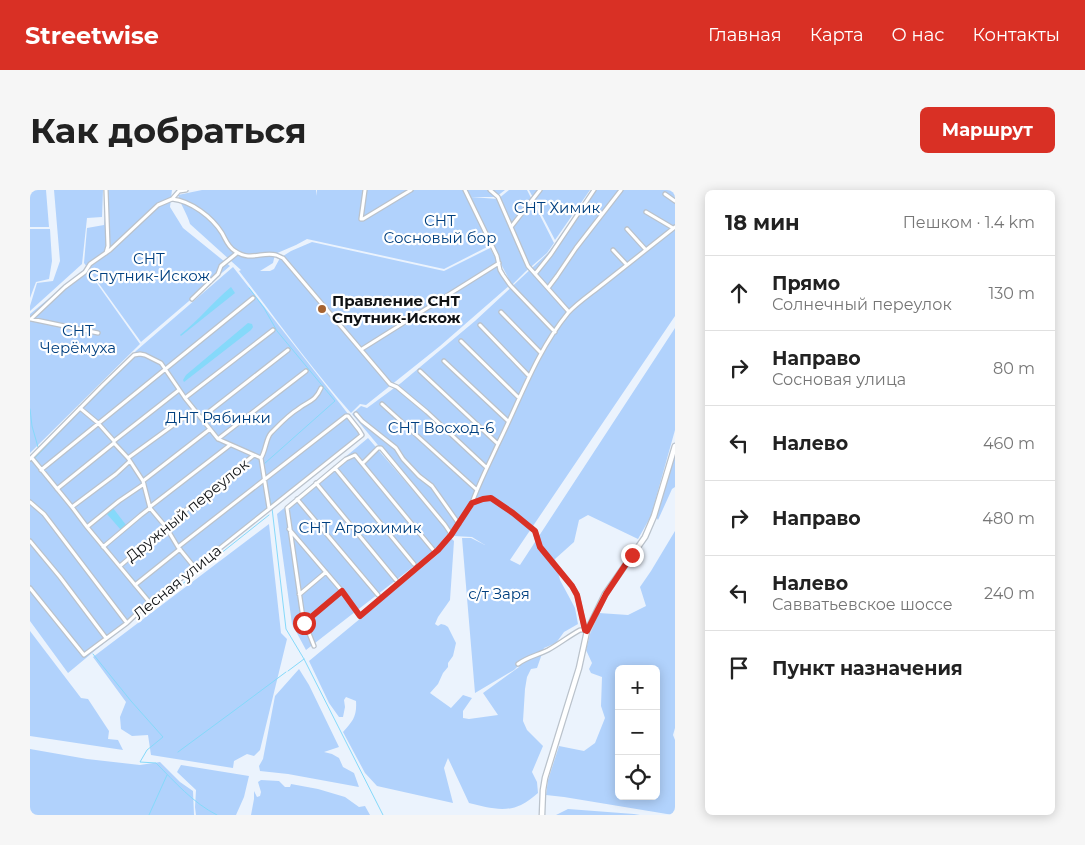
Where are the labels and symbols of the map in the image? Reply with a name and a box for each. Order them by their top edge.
park label: СНТ Химик [514,198,601,217]
park label: СНТ Сосновый бор [384,211,496,247]
park label: СНТ Спутник-Искож [88,249,211,285]
place label: Правление СНТ Спутник-Искож [332,291,461,327]
marker: Правление СНТ Спутник-Искож [316,303,328,315]
park label: СНТ Черёмуха [40,321,116,357]
park label: ДНТ Рябинки [165,408,271,427]
park label: СНТ Восход-6 [388,418,494,437]
street label: Дружный переулок [122,454,253,566]
park label: СНТ Агрохимик [299,518,422,537]
street label: Лесная улица [129,541,225,623]
route end [621,544,644,567]
park label: с/т Заря [468,584,530,603]
route start [293,612,316,635]

